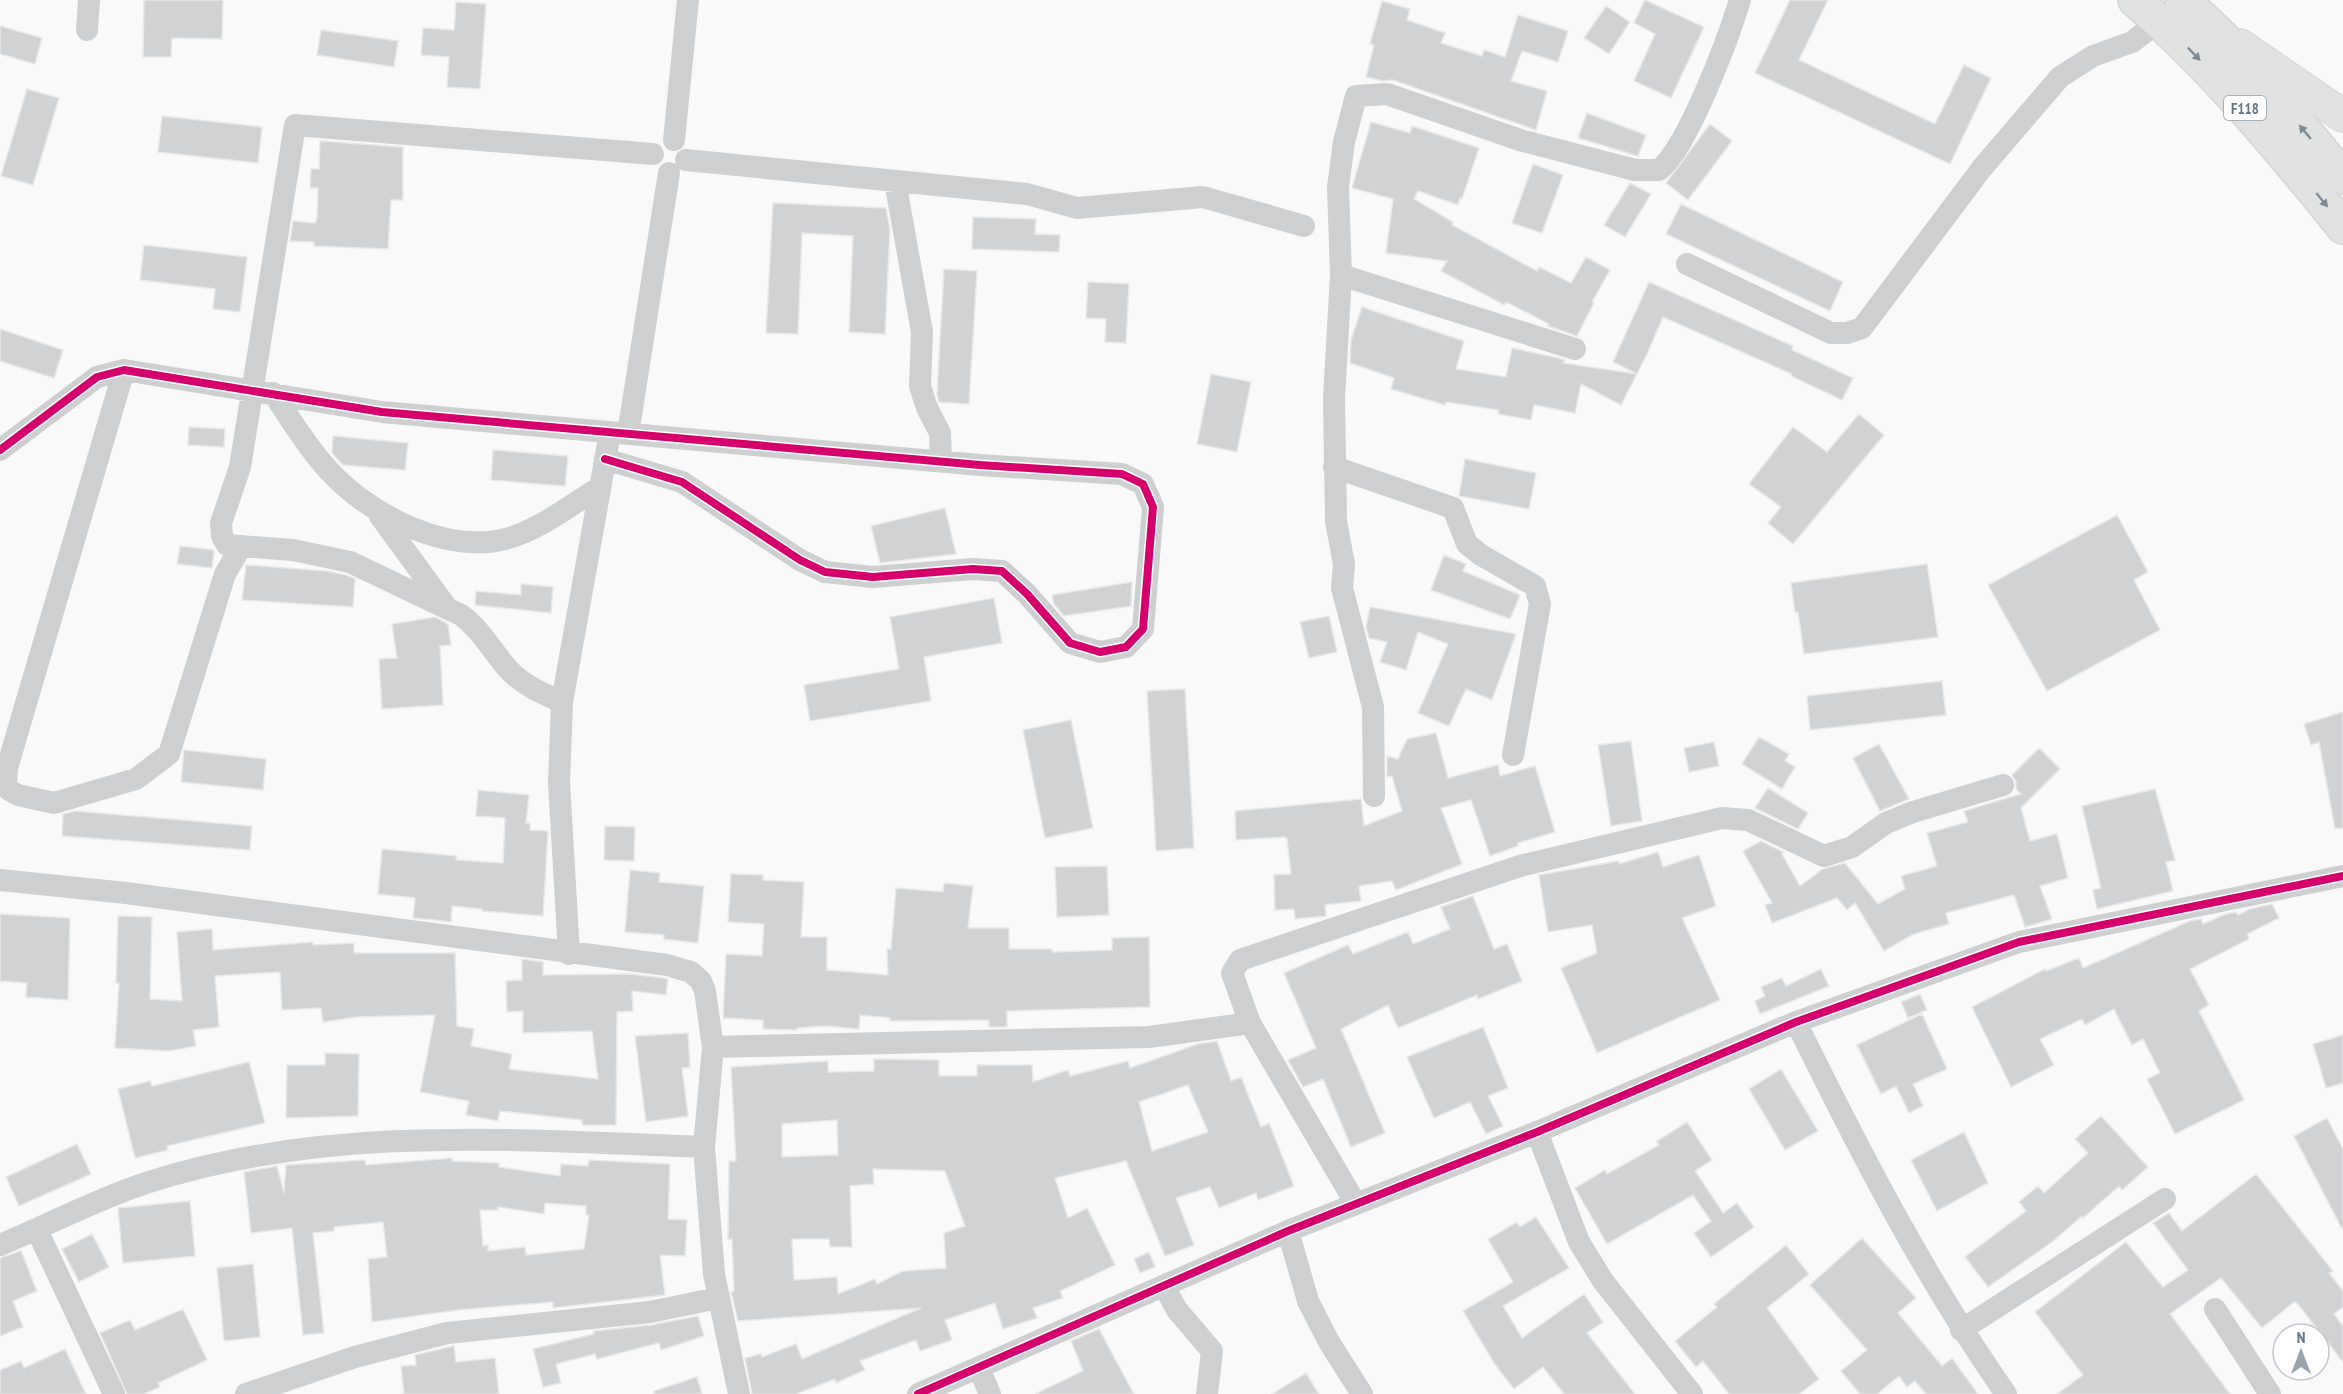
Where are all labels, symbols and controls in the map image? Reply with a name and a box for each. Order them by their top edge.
one-way arrow [2187,46,2201,61]
road number: F118 [2224,96,2266,120]
one-way arrow [2299,125,2312,140]
one-way arrow [2315,193,2327,208]
north arrow [2271,1322,2331,1382]
text: N [2297,1327,2305,1347]

